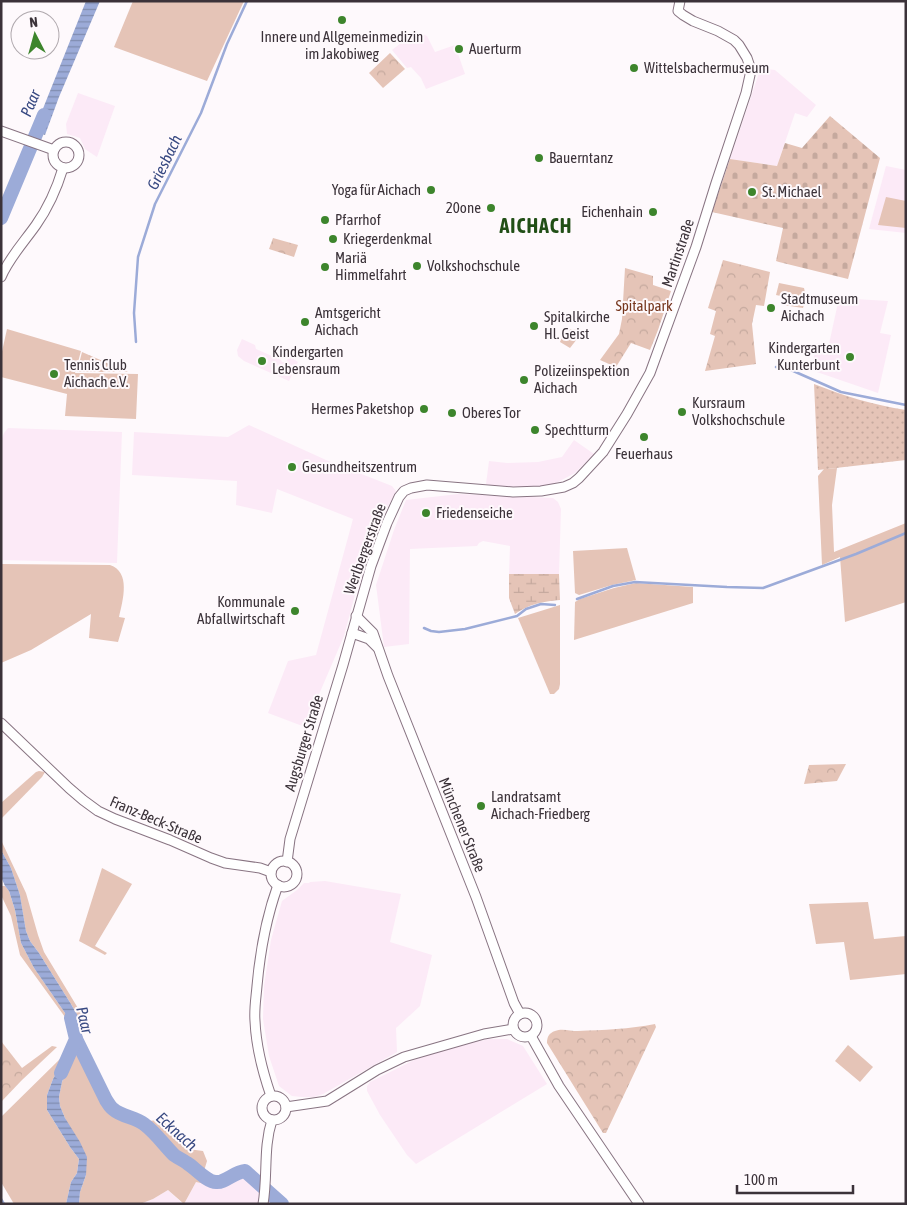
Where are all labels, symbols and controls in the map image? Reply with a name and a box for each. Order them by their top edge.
north arrow [10,10,60,60]
text: N [29,14,39,30]
marker: Innere und Allgemeinmedizin im Jakobiweg [336,14,348,26]
place label: Innere und Allgemeinmedizin im Jakobiweg [261,28,423,62]
place label: Auerturm [469,40,521,57]
marker: Auerturm [453,43,465,55]
place label: Wittelsbachermuseum [644,59,769,76]
marker: Wittelsbachermuseum [628,62,640,74]
water label: Paar [16,86,44,119]
water label: Griesbach [143,132,185,192]
place label: Bauerntanz [549,149,613,166]
marker: Bauerntanz [533,152,545,164]
place label: Yoga für Aichach [332,181,421,198]
place label: St. Michael [762,183,821,200]
marker: Yoga für Aichach [425,184,437,196]
marker: St. Michael [746,186,758,198]
place label: 20one [446,199,481,216]
marker: 20one [485,202,497,214]
place label: Eichenhain [581,203,643,220]
marker: Eichenhain [647,206,659,218]
place label: Pfarrhof [335,211,381,228]
marker: Pfarrhof [319,214,331,226]
district label: AICHACH [499,214,572,237]
street label: Martinstraße [658,216,697,289]
place label: Kriegerdenkmal [343,230,432,247]
marker: Kriegerdenkmal [327,233,339,245]
place label: Mariä Himmelfahrt [335,249,407,283]
place label: Volkshochschule [427,257,520,274]
marker: Volkshochschule [411,260,423,272]
marker: Mariä Himmelfahrt [319,261,331,273]
place label: Stadtmuseum Aichach [781,290,858,324]
park label: Spitalpark [615,297,673,314]
marker: Stadtmuseum Aichach [765,302,777,314]
place label: Amtsgericht Aichach [315,304,381,338]
place label: Spitalkirche Hl. Geist [544,308,610,342]
marker: Amtsgericht Aichach [299,316,311,328]
marker: Spitalkirche Hl. Geist [528,320,540,332]
place label: Kindergarten Kunterbunt [768,339,840,373]
place label: Kindergarten Lebensraum [272,343,344,377]
marker: Kindergarten Kunterbunt [844,351,856,363]
marker: Kindergarten Lebensraum [256,355,268,367]
place label: Tennis Club Aichach e.V. [64,356,129,390]
place label: Polizeiinspektion Aichach [534,362,630,396]
marker: Tennis Club Aichach e.V. [48,368,60,380]
marker: Polizeiinspektion Aichach [518,374,530,386]
place label: Kursraum Volkshochschule [692,394,785,428]
place label: Hermes Paketshop [311,400,414,417]
marker: Hermes Paketshop [418,403,430,415]
place label: Oberes Tor [462,404,521,421]
marker: Kursraum Volkshochschule [676,406,688,418]
marker: Oberes Tor [446,407,458,419]
place label: Spechtturm [545,421,609,438]
marker: Spechtturm [529,424,541,436]
marker: Feuerhaus [638,431,650,443]
place label: Feuerhaus [615,445,673,462]
place label: Gesundheitszentrum [302,458,417,475]
marker: Gesundheitszentrum [286,461,298,473]
street label: Werlbergerstraße [340,501,389,597]
place label: Friedenseiche [436,504,513,521]
marker: Friedenseiche [420,507,432,519]
place label: Kommunale Abfallwirtschaft [197,593,285,627]
marker: Kommunale Abfallwirtschaft [289,605,301,617]
street label: Augsburger Straße [281,693,326,793]
street label: Münchener Straße [436,775,489,875]
place label: Landratsamt Aichach-Friedberg [491,788,591,822]
street label: Franz-Beck-Straße [107,792,205,847]
marker: Landratsamt Aichach-Friedberg [475,800,487,812]
water label: Paar [73,1005,97,1037]
water label: Ecknach [153,1108,201,1154]
scale bar [737,1162,853,1194]
text: 100 m [744,1171,778,1188]

